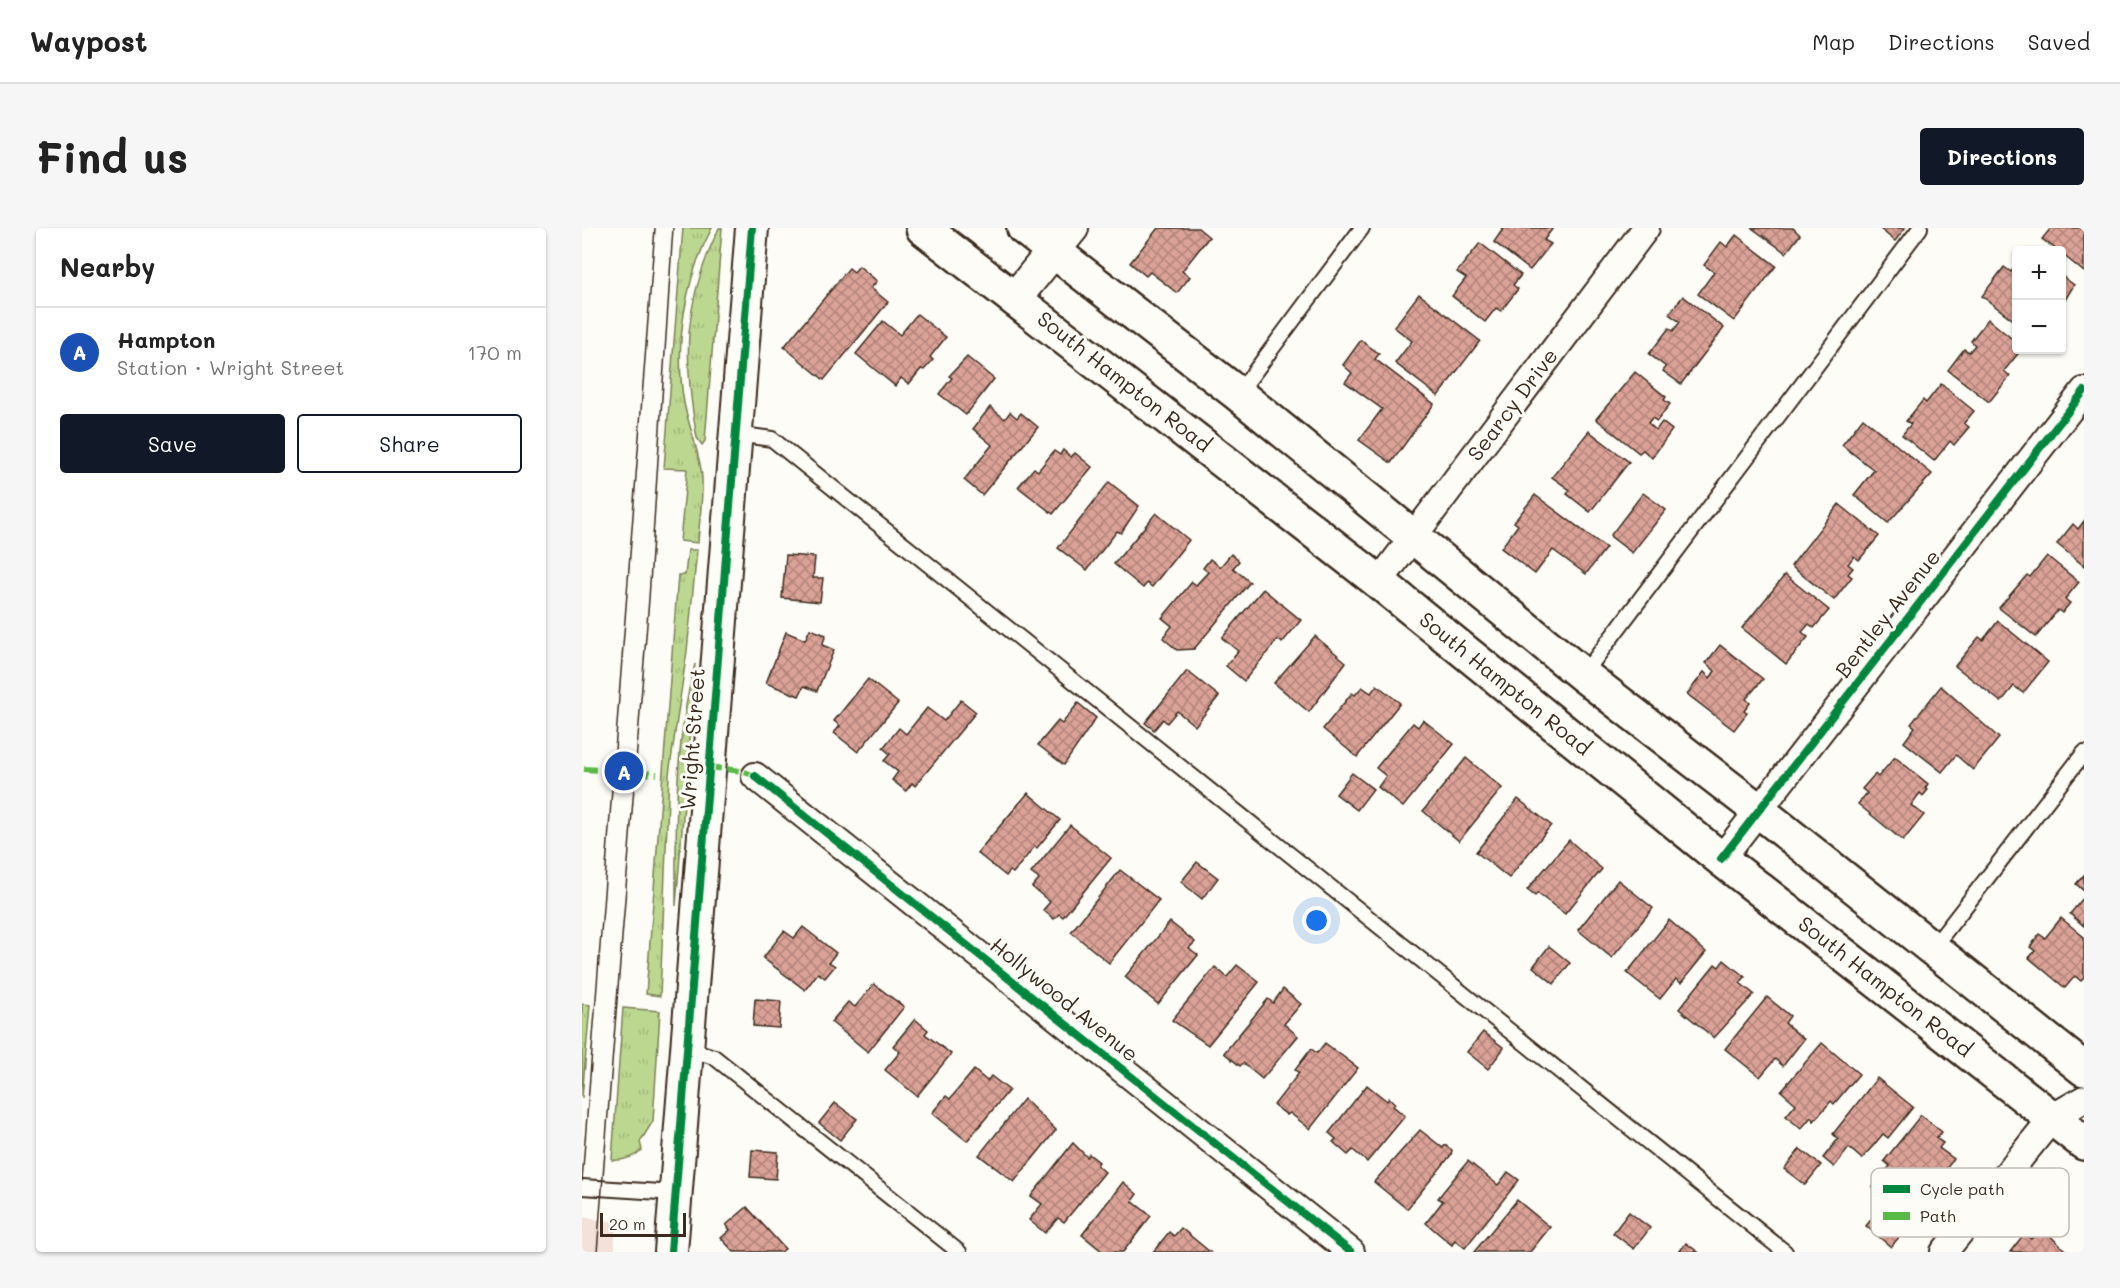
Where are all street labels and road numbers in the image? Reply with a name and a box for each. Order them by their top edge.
street label: South Hampton Road [1032,304,1217,457]
street label: Searcy Drive [1461,342,1563,466]
street label: Bentley Avenue [1828,543,1945,683]
street label: South Hampton Road [1414,605,1597,761]
street label: Wright Street [673,667,710,811]
street label: South Hampton Road [1793,909,1978,1062]
street label: Hollywood Avenue [985,931,1144,1067]

